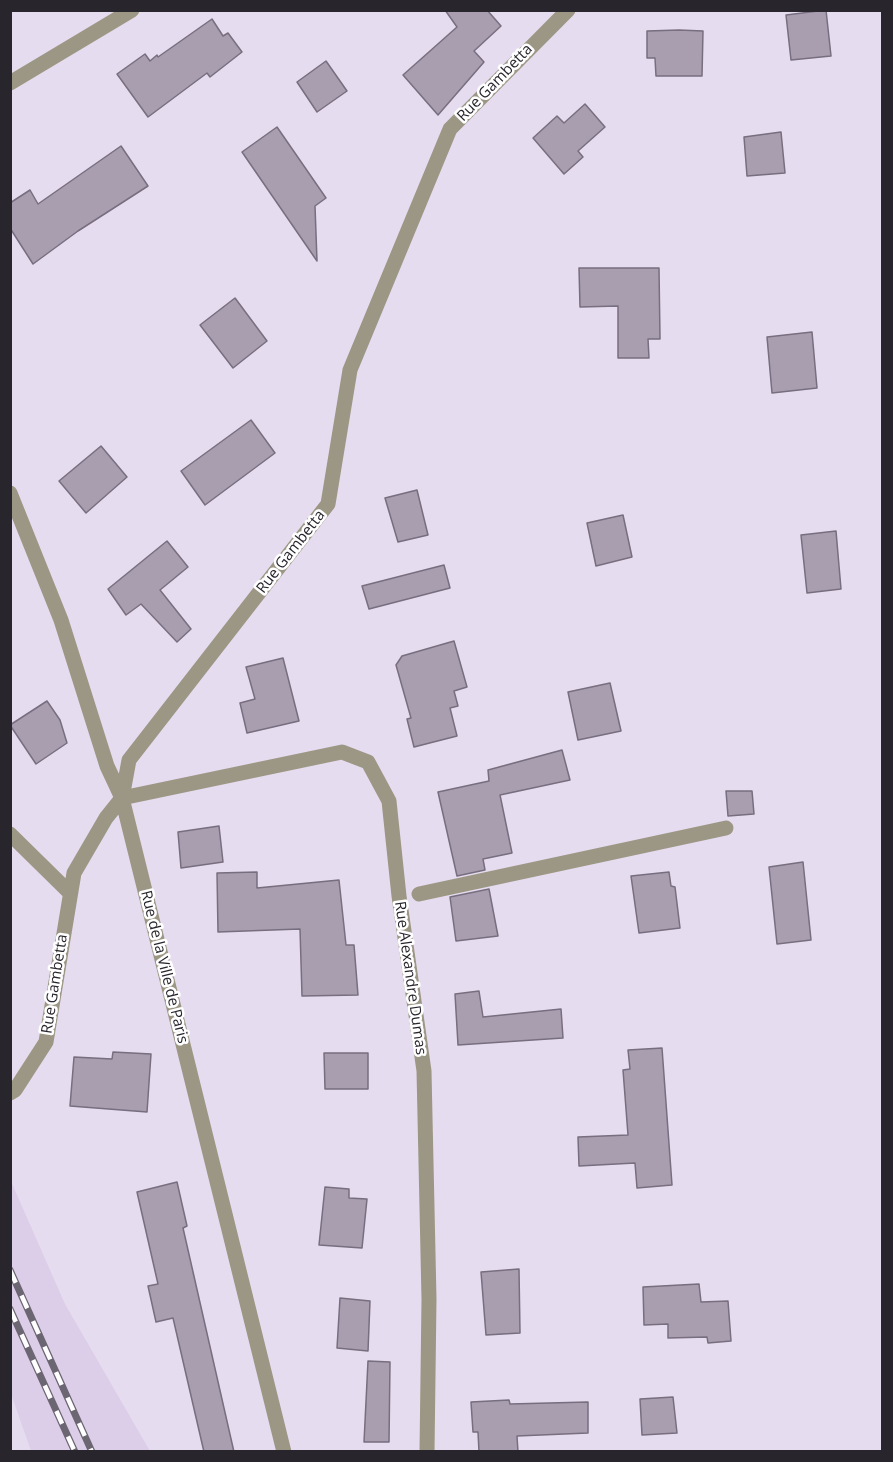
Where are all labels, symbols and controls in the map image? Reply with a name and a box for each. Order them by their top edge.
street label: Rue Gambetta [454,41,536,125]
street label: Rue Gambetta [253,507,329,597]
street label: Rue de la Ville de Paris [136,889,192,1045]
street label: Rue Alexandre Dumas [390,900,430,1056]
street label: Rue Gambetta [38,933,72,1035]

